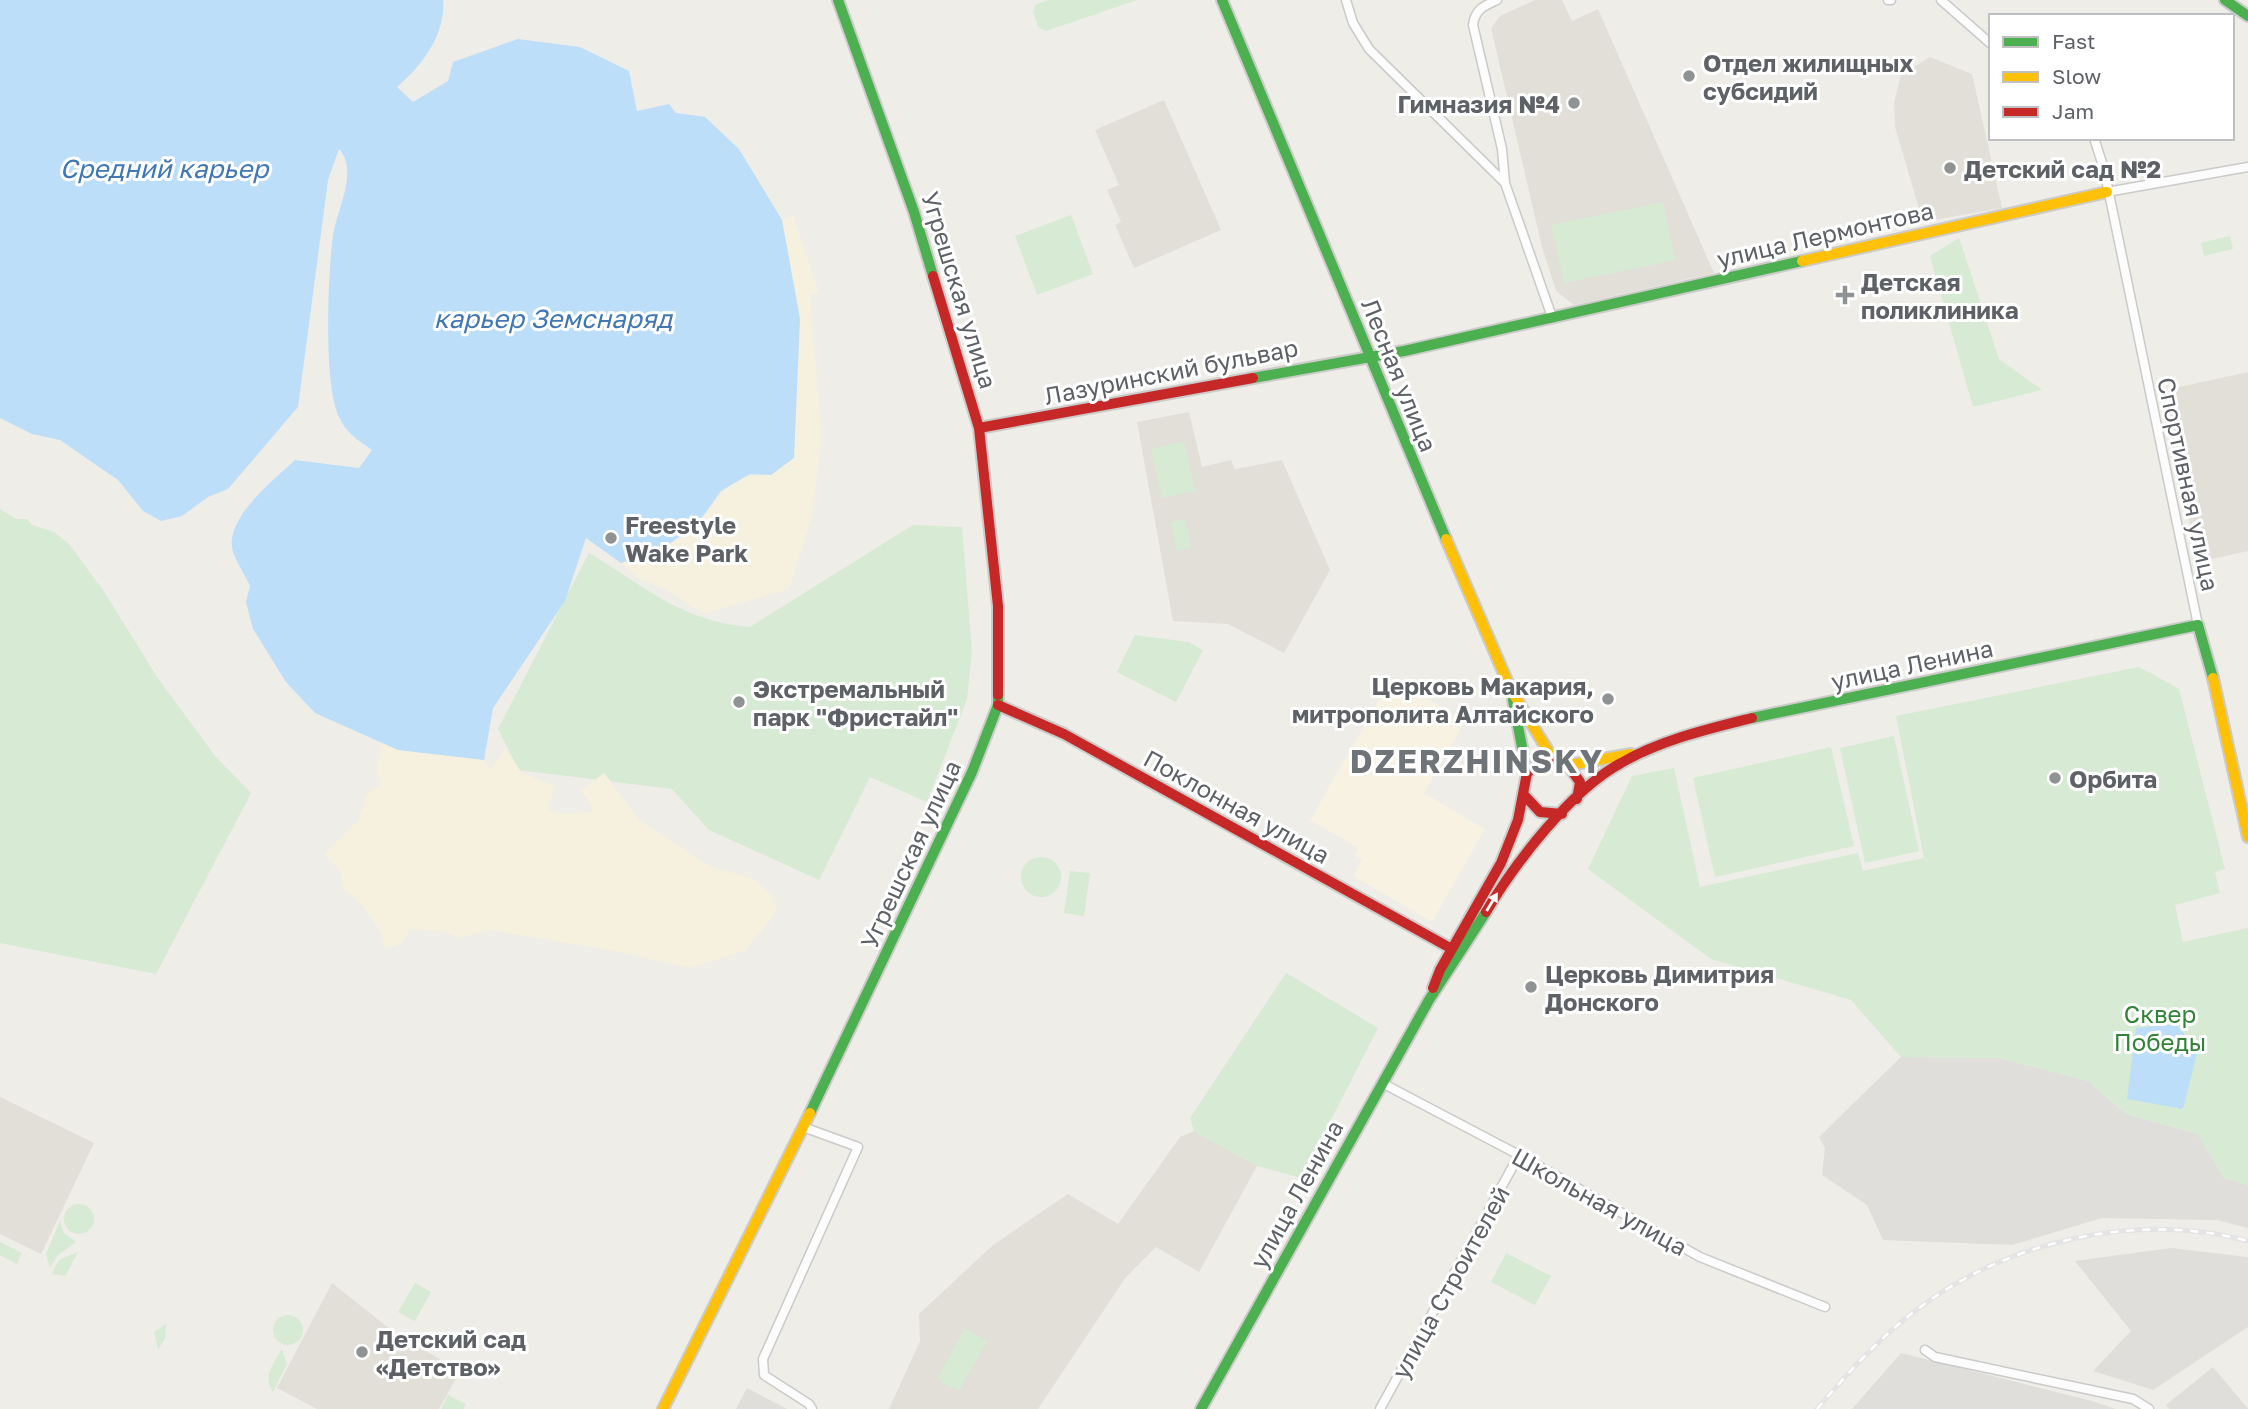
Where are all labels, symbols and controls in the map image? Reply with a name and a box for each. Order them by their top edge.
legend [1989,14,2234,140]
text: Fast [2052,28,2095,54]
place label: Отдел жилищных субсидий [1703,48,1913,105]
text: Slow [2052,63,2101,89]
marker: Отдел жилищных субсидий [1681,68,1697,84]
place label: Гимназия №4 [1397,89,1560,118]
marker: Гимназия №4 [1566,95,1582,111]
text: Jam [2052,98,2094,124]
water label: Средний карьер [60,153,270,184]
place label: Детский сад №2 [1964,154,2161,183]
marker: Детский сад №2 [1942,160,1958,176]
street label: Угрешская улица [916,188,1004,392]
street label: улица Лермонтова [1714,195,1936,273]
place label: Детская поликлиника [1861,267,2019,324]
marker: Детская поликлиника [1835,285,1855,305]
street label: Лесная улица [1356,294,1444,456]
water label: карьер Земснаряд [434,303,674,334]
street label: Лазуринский бульвар [1042,332,1300,410]
street label: Спортивная улица [2152,374,2226,594]
place label: Freestyle Wake Park [625,510,748,567]
marker: Freestyle Wake Park [603,530,619,546]
street label: улица Ленина [1828,633,1996,695]
place label: Церковь Макария, митрополита Алтайского [1292,671,1594,728]
place label: Экстремальный парк "Фристайл" [753,674,958,731]
marker: Церковь Макария, митрополита Алтайского [1600,691,1616,707]
marker: Экстремальный парк "Фристайл" [731,694,747,710]
district label: DZERZHINSKY [1350,742,1604,780]
street label: Поклонная улица [1139,743,1335,869]
street label: Угрешская улица [854,755,966,953]
place label: Орбита [2069,764,2157,793]
marker: Орбита [2047,770,2063,786]
one-way arrow [1486,892,1499,911]
place label: Церковь Димитрия Донского [1545,959,1774,1016]
marker: Церковь Димитрия Донского [1523,979,1539,995]
park label: Сквер Победы [2114,999,2206,1056]
street label: улица Ленина [1243,1115,1349,1273]
street label: Школьная улица [1507,1141,1693,1261]
street label: улица Строителей [1385,1181,1515,1383]
place label: Детский сад «Детство» [376,1324,526,1381]
marker: Детский сад «Детство» [354,1344,370,1360]

